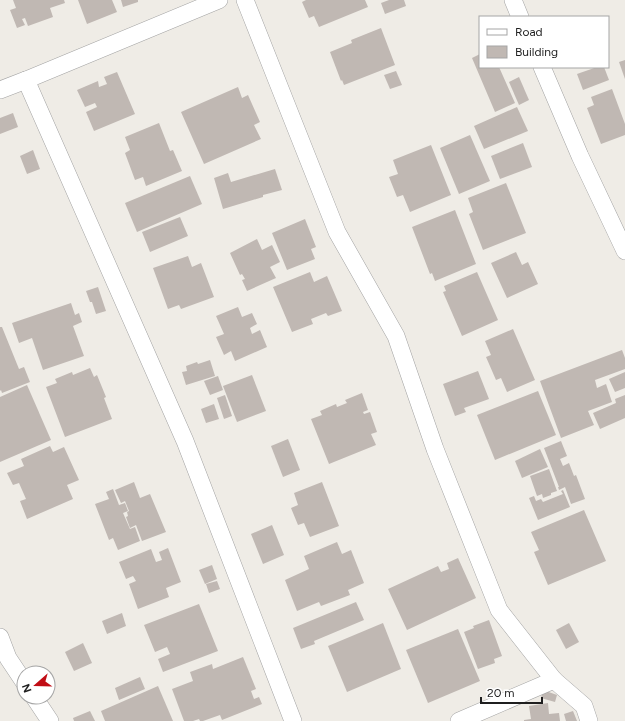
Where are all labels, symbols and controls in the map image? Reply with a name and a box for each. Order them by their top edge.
legend [479,16,609,68]
text: Road [515,25,543,39]
text: Building [515,45,558,59]
north arrow [16,665,56,705]
scale bar [481,679,542,705]
text: N [20,682,35,694]
text: 20 m [487,686,515,700]

